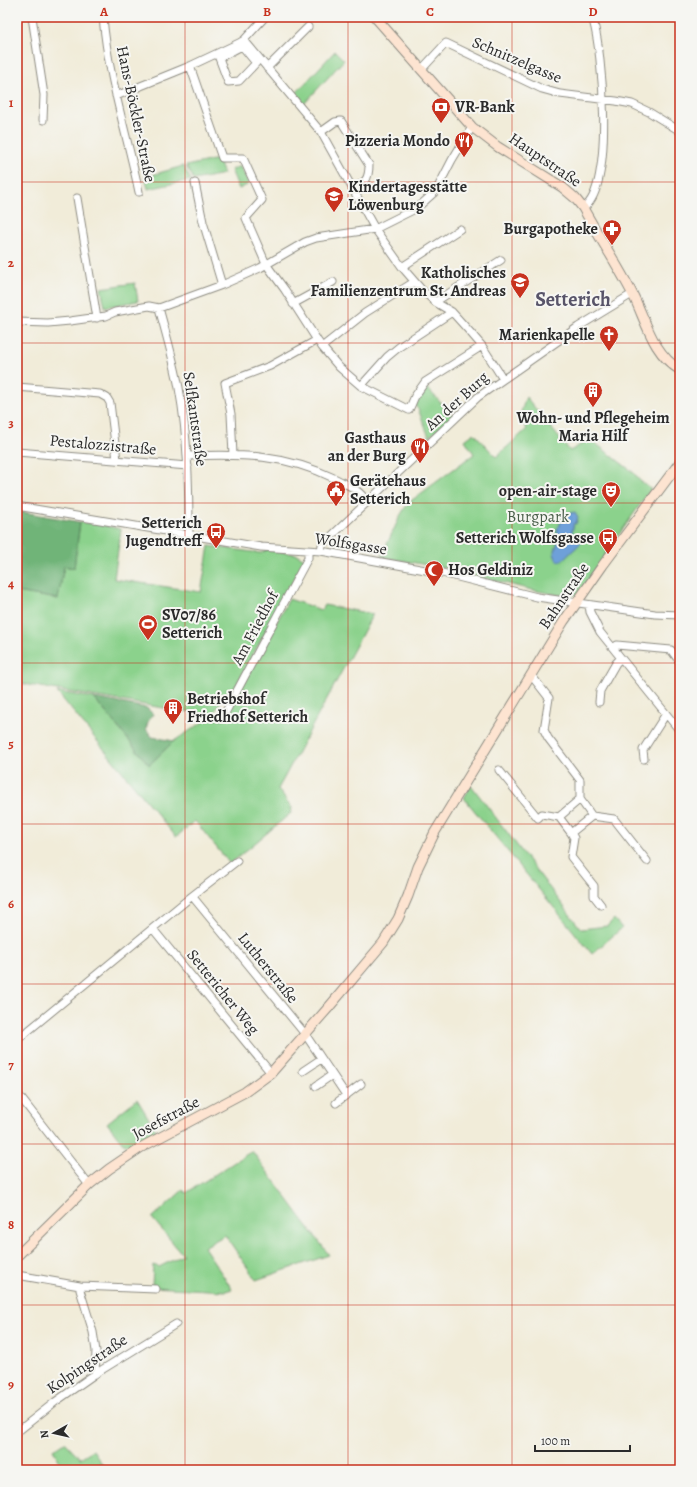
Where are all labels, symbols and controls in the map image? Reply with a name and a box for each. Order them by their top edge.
text: A [99,3,109,20]
text: B [263,3,271,20]
text: C [426,3,434,20]
text: D [588,3,598,20]
street label: Schnitzelgasse [469,31,565,89]
street label: Hans-Böckler-Straße [111,44,161,184]
text: 1 [9,94,14,111]
bank icon: VR-Bank [430,96,452,124]
place label: VR-Bank [454,96,515,118]
street label: Hauptstraße [504,128,586,192]
place label: Pizzeria Mondo [345,130,450,152]
restaurant icon: Pizzeria Mondo [453,130,475,158]
place label: Kindertagesstätte Löwenburg [348,176,467,216]
school or university icon: Kindertagesstätte Löwenburg [323,185,345,213]
place label: Burgapotheke [503,218,598,240]
pharmacy icon: Burgapotheke [601,218,623,246]
text: 2 [8,254,15,271]
place label: Katholisches Familienzentrum St. Andreas [310,262,506,302]
school or university icon: Katholisches Familienzentrum St. Andreas [509,271,531,299]
district label: Setterich [535,286,611,313]
place label: Marienkapelle [499,324,595,346]
church icon: Marienkapelle [598,324,620,352]
street label: An der Burg [420,367,493,436]
street label: Selfkantstraße [177,370,213,468]
building icon: Wohn- und Pflegeheim Maria Hilf [582,380,604,408]
place label: Wohn- und Pflegeheim Maria Hilf [515,407,670,447]
text: 3 [8,414,14,431]
place label: Gasthaus an der Burg [328,427,407,467]
street label: Pestalozzistraße [49,429,157,461]
restaurant icon: Gasthaus an der Burg [409,436,431,464]
place label: Gerätehaus Setterich [350,470,426,510]
public building icon: Gerätehaus Setterich [325,479,347,507]
place label: open-air-stage [499,480,597,502]
theatre icon: open-air-stage [600,480,622,508]
park label: Burgpark [507,506,569,528]
place label: Setterich Jugendtreff [125,512,205,552]
bus stop icon: Setterich Jugendtreff [205,521,227,549]
street label: Wolfsgasse [312,527,389,561]
place label: Setterich Wolfsgasse [456,527,594,549]
bus stop icon: Setterich Wolfsgasse [597,527,619,555]
street label: Bahnstraße [534,558,594,634]
mosque icon: Hos Geldiniz [423,559,445,587]
place label: Hos Geldiniz [448,559,533,581]
text: 4 [8,575,14,592]
street label: Am Friedhof [226,584,285,670]
place label: SV07/86 Setterich [162,604,223,644]
sports icon: SV07/86 Setterich [137,613,159,641]
place label: Betriebshof Friedhof Setterich [187,688,308,728]
building icon: Betriebshof Friedhof Setterich [162,697,184,725]
text: 5 [8,735,14,752]
text: 6 [8,895,14,912]
street label: Lutherstraße [232,928,304,1008]
street label: Settericher Weg [182,945,264,1039]
text: 7 [8,1056,14,1073]
street label: Josefstraße [129,1091,203,1145]
text: 8 [8,1216,14,1233]
street label: Kolpingstraße [42,1329,132,1399]
text: 9 [8,1376,14,1393]
north arrow [34,1413,74,1453]
scale bar [535,1427,630,1453]
text: N [37,1429,53,1439]
text: 100 m [541,1433,570,1449]

